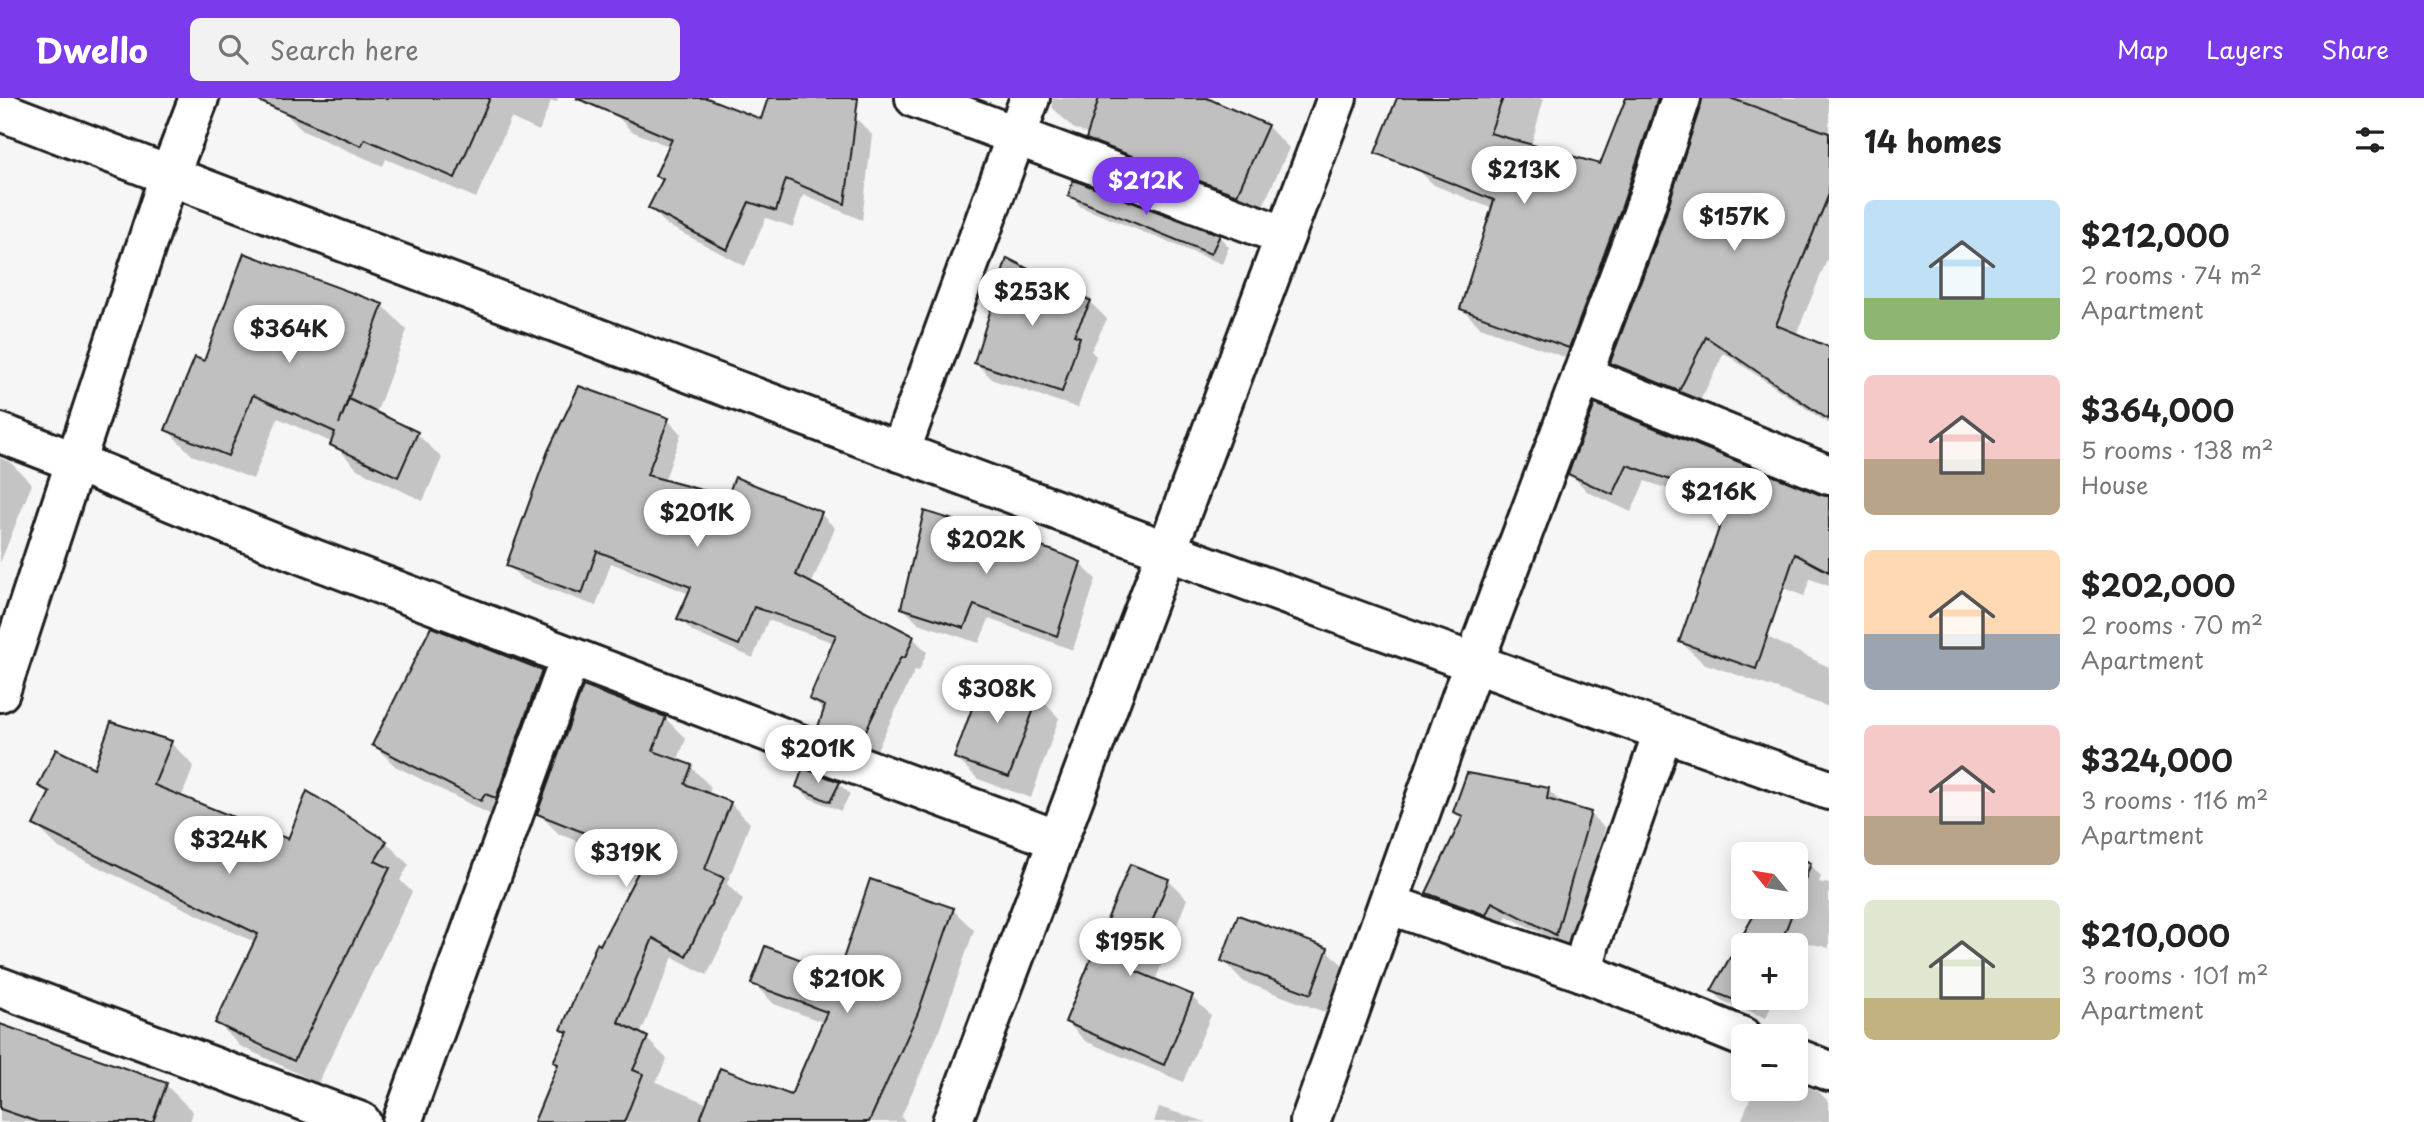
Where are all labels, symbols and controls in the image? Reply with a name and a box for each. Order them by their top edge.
search box [190,18,680,81]
text: Dwello [35,24,148,74]
icon: search [214,30,252,68]
text: Search here [270,30,419,69]
text: Map [2117,31,2168,67]
text: Layers [2206,31,2283,67]
text: Share [2321,31,2389,67]
text: 14 homes [1864,118,2002,163]
icon: filters [2351,121,2389,159]
pin: $213K [1475,146,1573,206]
text: $213K [1488,151,1560,186]
pin: $212K [1097,158,1195,217]
text: $212K [1108,162,1184,197]
pin: $157K [1685,194,1783,253]
text: $157K [1699,198,1769,233]
text: $212,000 [2081,212,2230,257]
icon: home [1920,228,2004,312]
text: 2 rooms · 74 m² [2081,257,2262,292]
pin: $253K [983,268,1081,328]
text: $253K [994,273,1070,308]
text: Apartment [2081,292,2204,327]
pin: $364K [240,306,338,365]
text: $364K [250,310,328,345]
text: $364,000 [2081,387,2234,432]
icon: home [1920,403,2004,487]
text: 5 rooms · 138 m² [2081,432,2274,467]
text: House [2081,467,2148,502]
pin: $216K [1670,468,1768,528]
text: $216K [1681,473,1757,508]
pin: $201K [648,490,746,549]
text: $201K [660,494,734,529]
pin: $202K [937,517,1035,576]
text: $202K [947,521,1025,556]
text: $202,000 [2081,562,2236,607]
icon: home [1920,578,2004,662]
text: 2 rooms · 70 m² [2081,607,2263,642]
text: Apartment [2081,642,2204,677]
pin: $308K [948,666,1046,725]
text: $308K [958,670,1036,705]
pin: $201K [769,726,867,785]
text: $201K [781,730,855,765]
text: $324,000 [2081,737,2233,782]
icon: home [1920,753,2004,837]
text: 3 rooms · 116 m² [2081,782,2268,817]
pin: $324K [180,816,278,876]
text: Apartment [2081,817,2204,852]
text: $324K [190,821,268,856]
pin: $319K [577,830,675,889]
text: $319K [591,834,661,869]
north arrow [1731,842,1808,919]
map controls [1731,842,1808,1101]
text: $210,000 [2081,912,2230,957]
pin: $195K [1081,918,1179,978]
text: $195K [1095,923,1165,958]
icon: home [1920,928,2004,1012]
button: + [1731,933,1808,1010]
pin: $210K [798,956,896,1015]
text: 3 rooms · 101 m² [2081,957,2269,992]
text: $210K [809,960,885,995]
text: Apartment [2081,992,2204,1027]
button: − [1731,1024,1808,1101]

